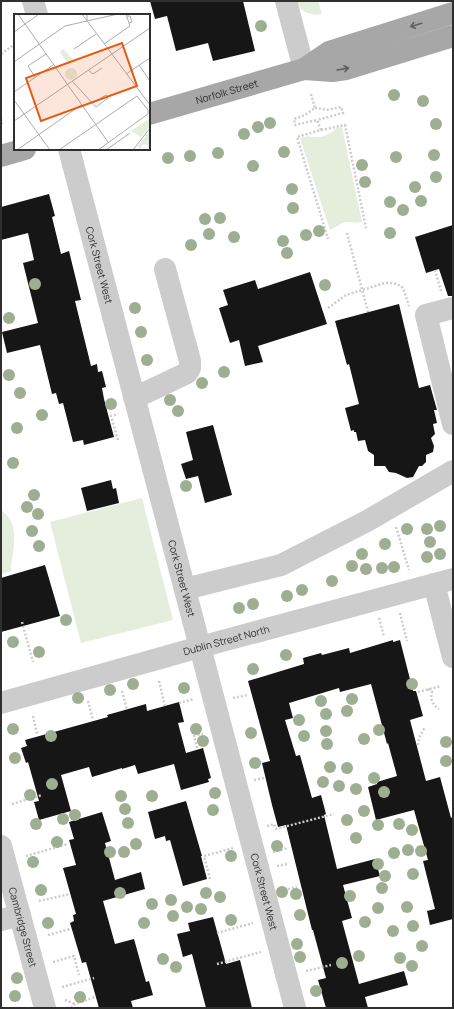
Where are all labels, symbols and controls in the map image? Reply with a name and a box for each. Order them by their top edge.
inset map [14,14,150,150]
one-way arrow [409,22,422,29]
one-way arrow [336,65,349,73]
street label: Norfolk Street [194,76,260,107]
street label: Cork Street West [83,225,116,305]
street label: Cork Street West [165,538,199,618]
street label: Dublin Street North [181,622,271,658]
street label: Cork Street West [248,852,281,932]
street label: Cambridge Street [5,886,41,969]

